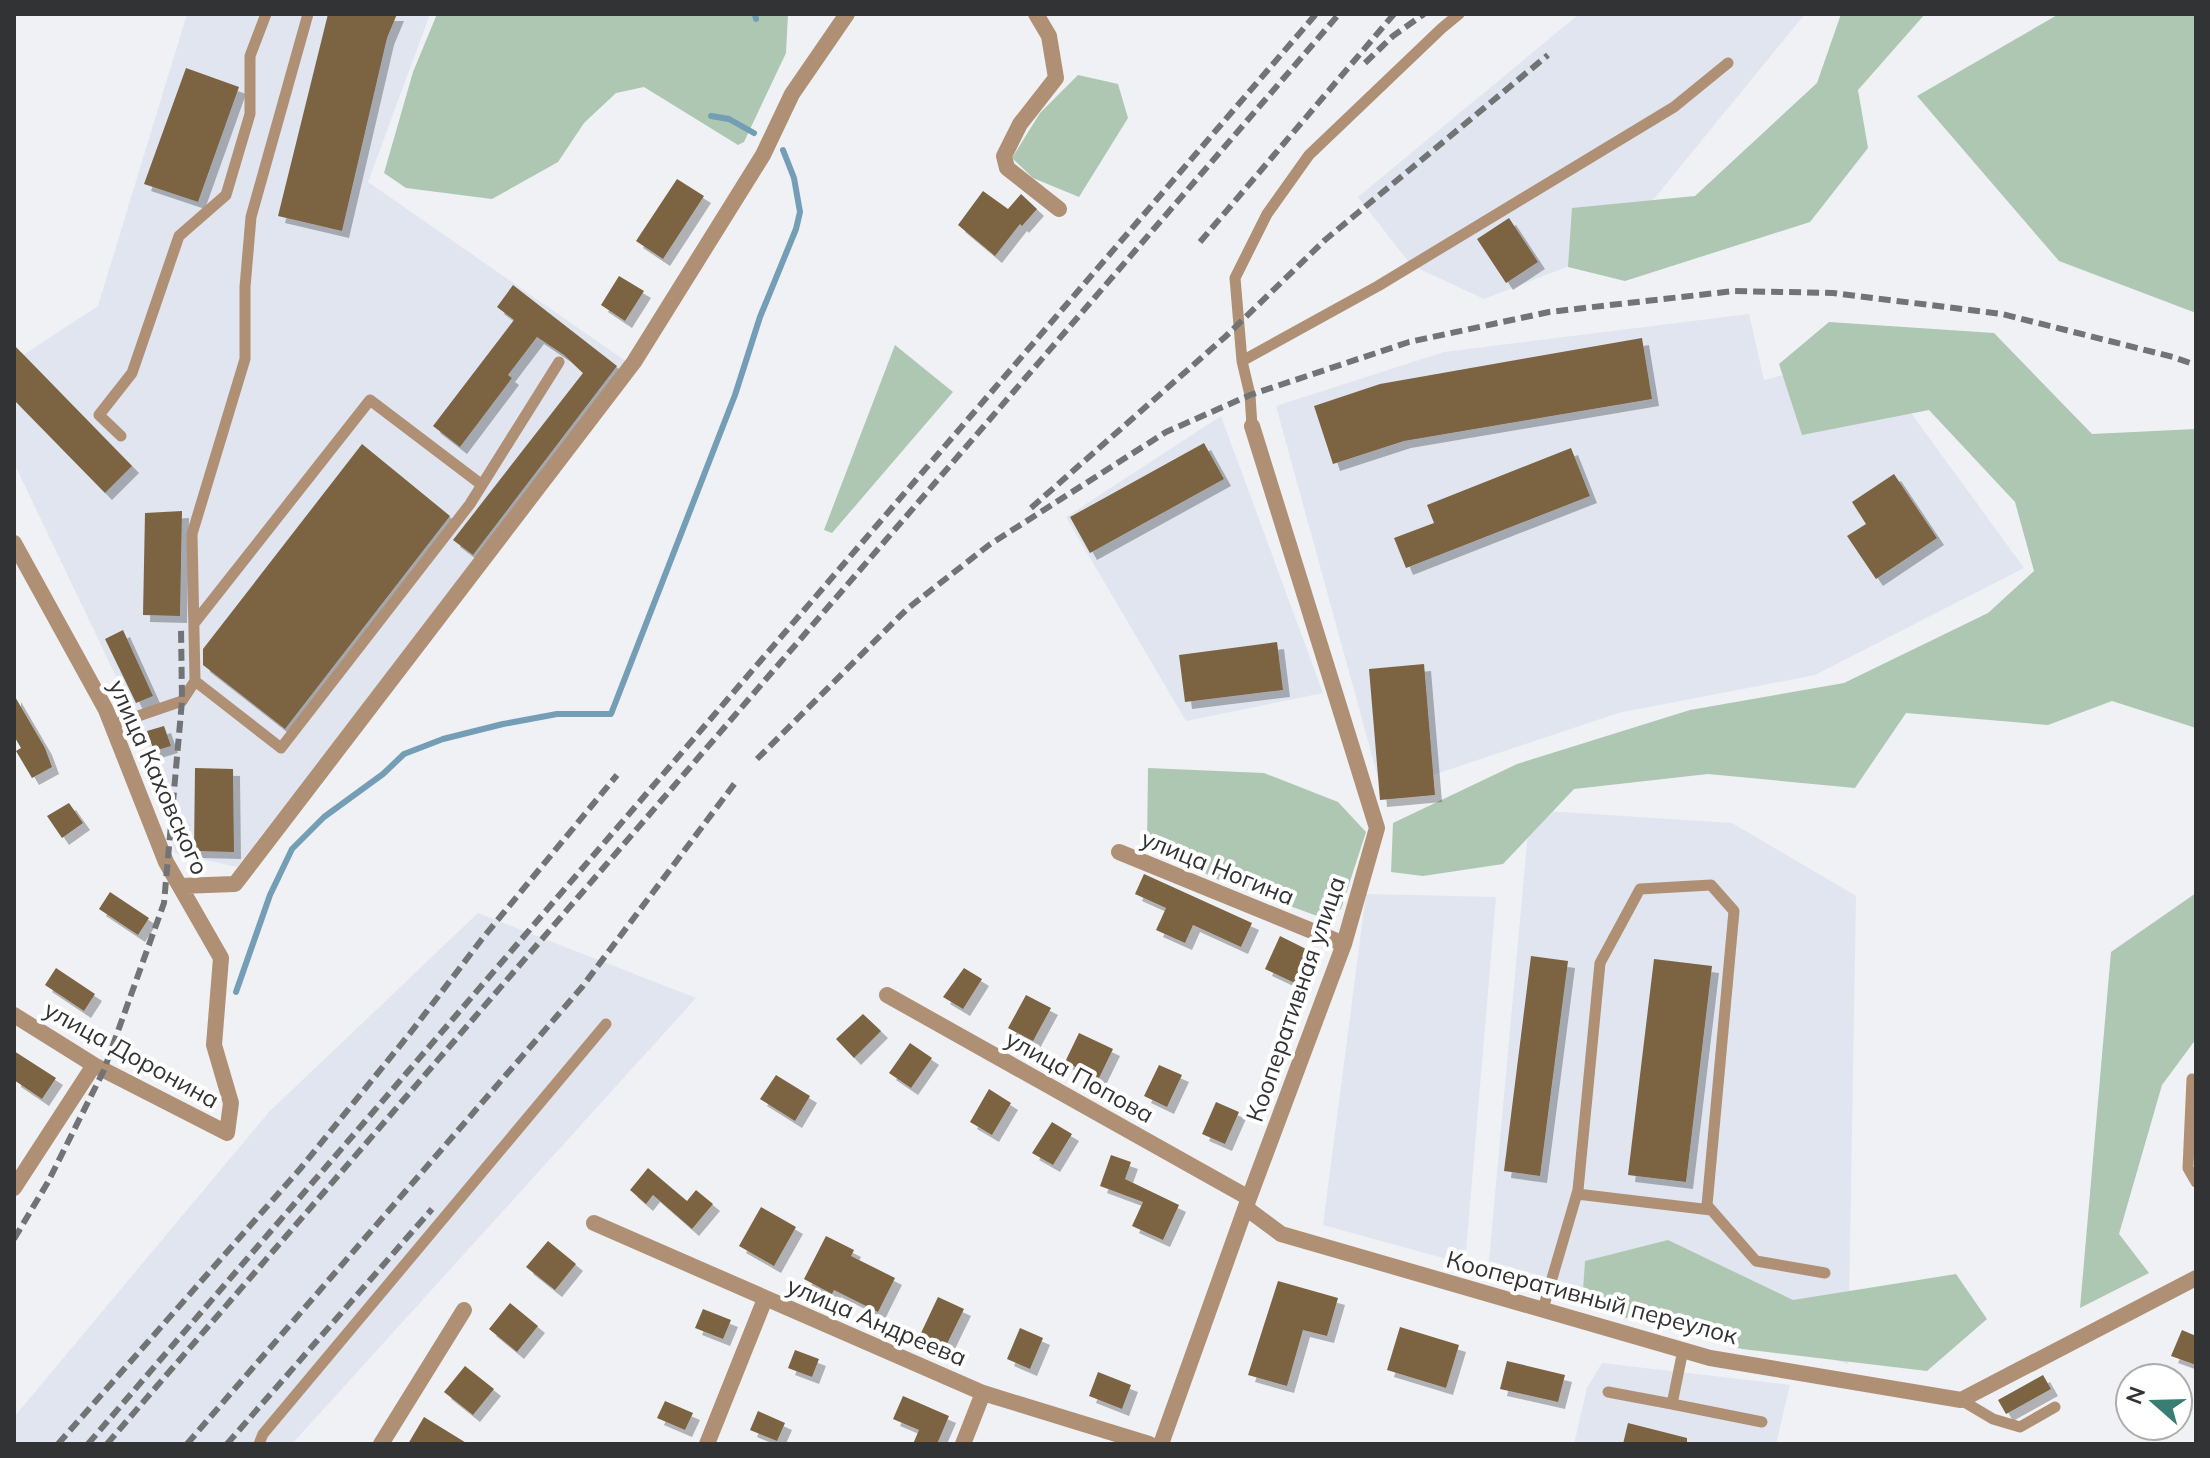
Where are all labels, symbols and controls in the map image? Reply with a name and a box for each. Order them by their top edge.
street label: улица Каховского [103,675,215,879]
street label: улица Ногина [1137,823,1299,911]
street label: Кооперативная улица [1239,872,1351,1126]
street label: улица Доронина [39,993,225,1115]
street label: улица Попова [1001,1023,1159,1129]
street label: Кооперативный переулок [1443,1244,1741,1350]
street label: улица Андреева [783,1270,971,1372]
north arrow [2114,1362,2194,1442]
text: N [2119,1383,2151,1408]

